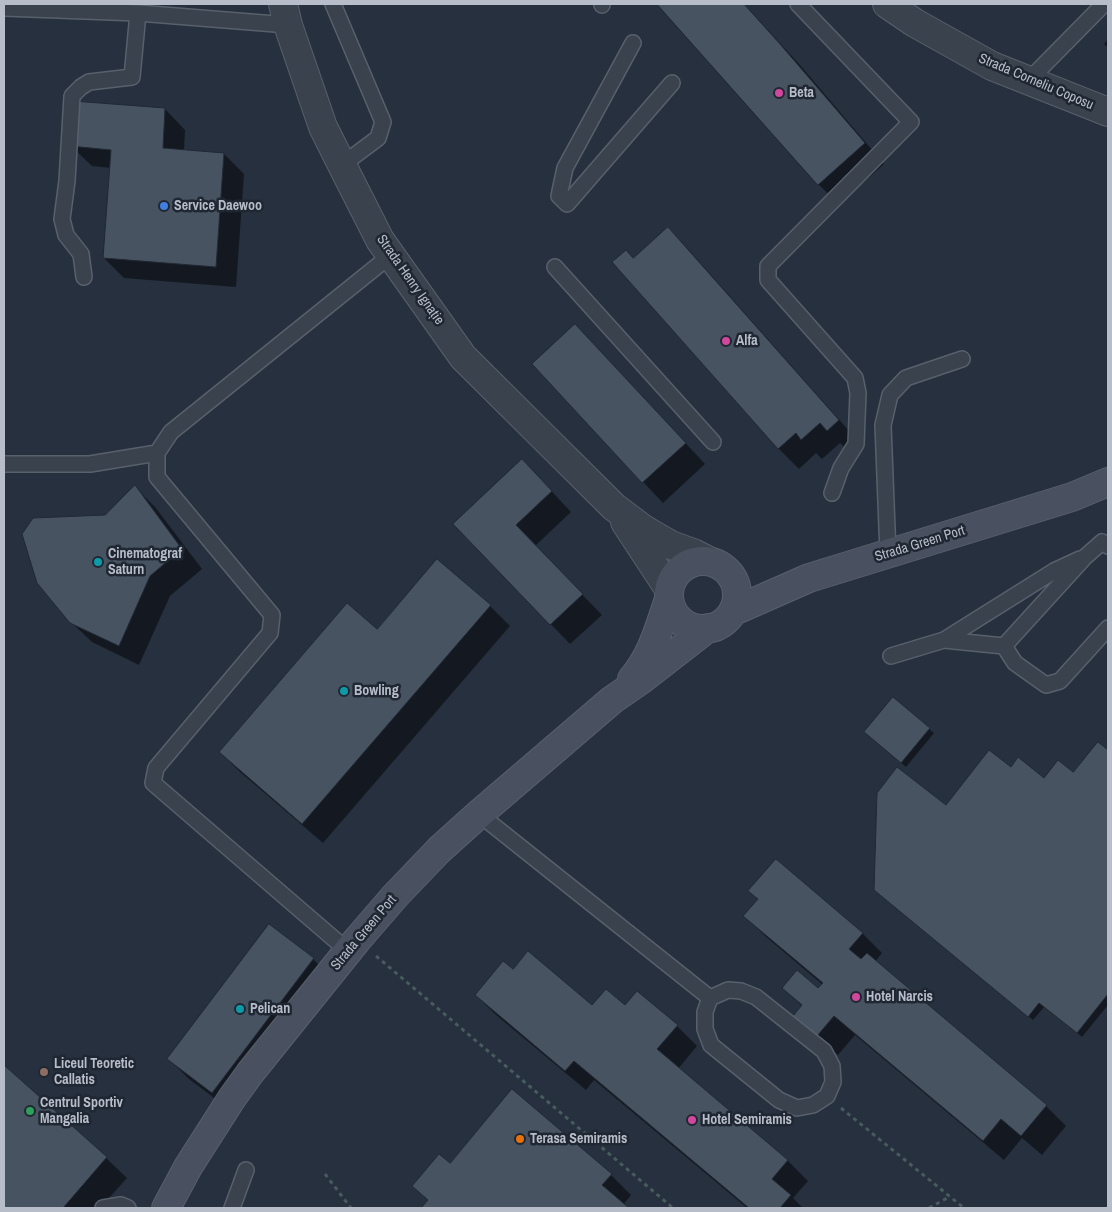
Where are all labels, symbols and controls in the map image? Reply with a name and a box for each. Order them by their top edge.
street label: Strada Corneliu Coposu [976,50,1096,114]
place label: Beta [789,85,814,101]
marker: Beta [773,87,785,99]
place label: Service Daewoo [174,198,262,214]
marker: Service Daewoo [158,200,170,212]
street label: Strada Henry Ignație [373,232,447,328]
place label: Alfa [736,333,758,349]
marker: Alfa [720,335,732,347]
street label: Strada Green Port [873,522,967,566]
place label: Cinematograf Saturn [108,546,182,578]
marker: Cinematograf Saturn [92,556,104,568]
place label: Bowling [354,683,399,699]
marker: Bowling [338,685,350,697]
street label: Strada Green Port [328,892,400,974]
place label: Hotel Narcis [866,989,933,1005]
marker: Hotel Narcis [850,991,862,1003]
place label: Pelican [250,1001,290,1017]
marker: Pelican [234,1003,246,1015]
place label: Liceul Teoretic Callatis [54,1056,134,1088]
marker: Liceul Teoretic Callatis [38,1066,50,1078]
place label: Centrul Sportiv Mangalia [40,1095,123,1128]
marker: Centrul Sportiv Mangalia [24,1105,36,1117]
place label: Hotel Semiramis [702,1112,792,1128]
marker: Hotel Semiramis [686,1114,698,1126]
place label: Terasa Semiramis [530,1131,627,1147]
marker: Terasa Semiramis [514,1133,526,1145]

